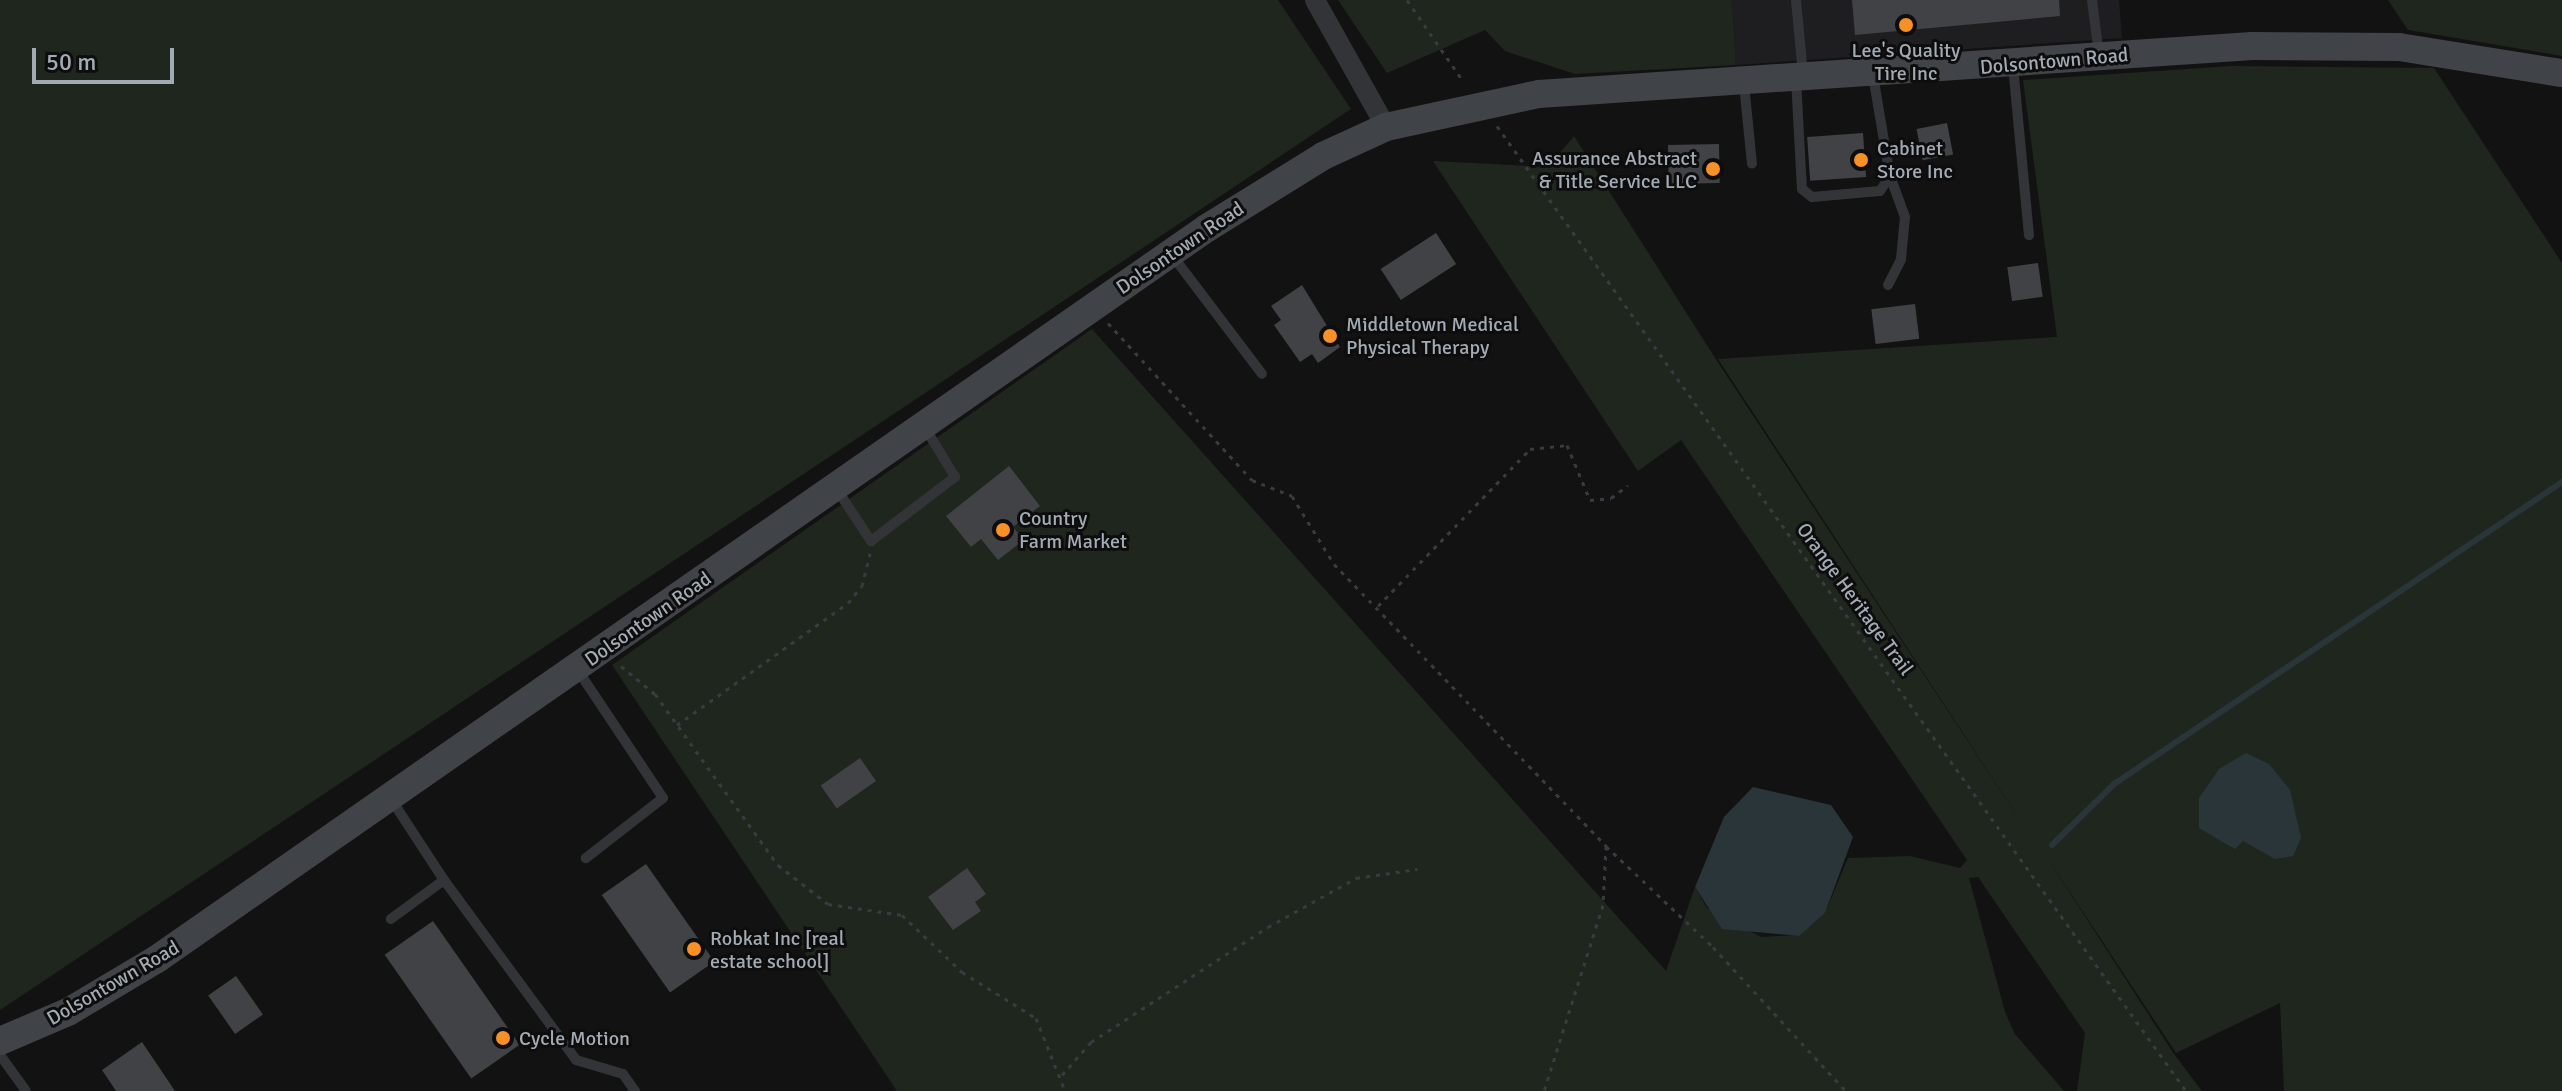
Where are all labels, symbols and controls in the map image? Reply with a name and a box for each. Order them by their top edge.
marker: Lee's Quality Tire Inc [1897,16,1915,34]
scale bar [36,32,178,82]
place label: Lee's Quality Tire Inc [1852,38,1960,85]
street label: Dolsontown Road [1979,43,2129,79]
text: 50 m [46,47,96,77]
place label: Cabinet Store Inc [1877,136,1953,183]
place label: Assurance Abstract & Title Service LLC [1532,146,1697,193]
marker: Cabinet Store Inc [1852,151,1870,169]
marker: Assurance Abstract & Title Service LLC [1704,160,1722,178]
street label: Dolsontown Road [1112,196,1248,300]
place label: Middletown Medical Physical Therapy [1346,312,1519,359]
marker: Middletown Medical Physical Therapy [1321,327,1339,345]
place label: Country Farm Market [1019,506,1127,553]
street label: Orange Heritage Trail [1792,518,1918,680]
marker: Country Farm Market [994,521,1012,539]
street label: Dolsontown Road [580,566,716,672]
place label: Robkat Inc [real estate school] [710,926,845,973]
street label: Dolsontown Road [43,935,183,1031]
marker: Robkat Inc [real estate school] [685,940,703,958]
place label: Cycle Motion [519,1026,630,1050]
marker: Cycle Motion [494,1029,512,1047]

